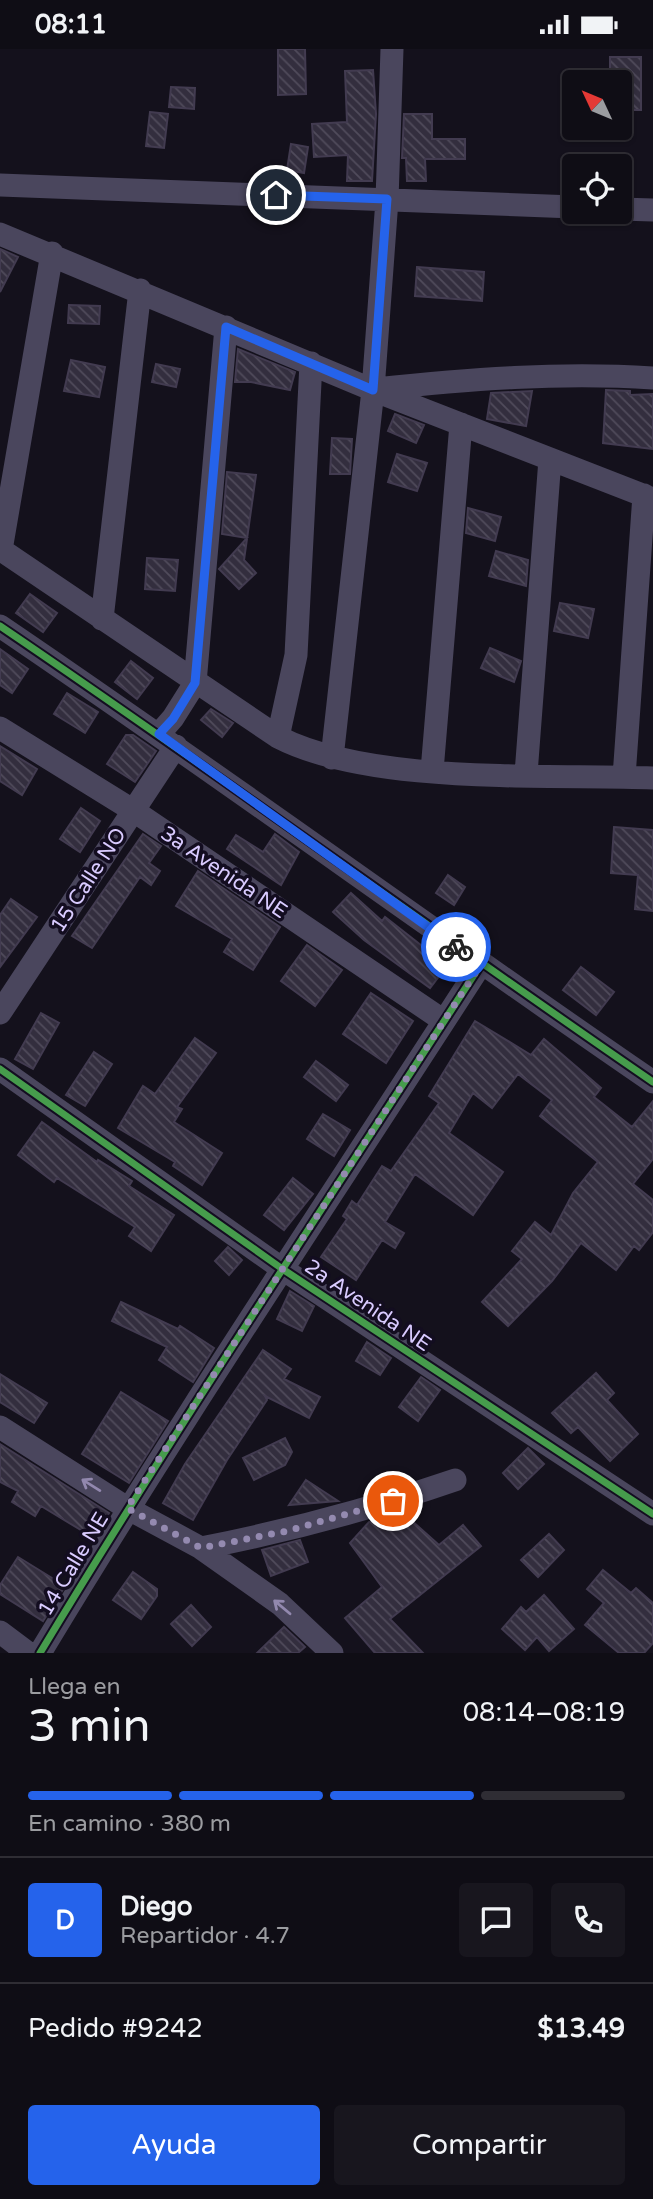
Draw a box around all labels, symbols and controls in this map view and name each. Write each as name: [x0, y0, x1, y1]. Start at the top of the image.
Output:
text: 08:11: [35, 9, 107, 40]
north arrow: [562, 70, 632, 140]
map controls: [562, 70, 632, 224]
button: locate: [562, 154, 632, 224]
pin: [246, 165, 306, 225]
icon: home: [257, 176, 295, 214]
street label: 3a Avenida NE: [156, 821, 292, 924]
street label: 15 Calle NO: [45, 823, 132, 937]
courier: [421, 912, 491, 982]
icon: bike: [437, 928, 475, 966]
street label: 2a Avenida NE: [300, 1254, 436, 1357]
pin: [363, 1471, 423, 1531]
one-way arrow: [81, 1477, 101, 1491]
icon: bag: [374, 1482, 412, 1520]
street label: 14 Calle NE: [33, 1508, 114, 1621]
one-way arrow: [273, 1599, 291, 1615]
text: Llega en: [28, 1673, 120, 1701]
text: 08:14–08:19: [463, 1697, 625, 1728]
text: 3 min: [28, 1699, 151, 1754]
text: En camino · 380 m: [28, 1810, 231, 1838]
button: chat: [459, 1883, 533, 1957]
button: phone: [551, 1883, 625, 1957]
text: Diego: [120, 1891, 193, 1922]
text: D: [55, 1905, 75, 1936]
text: Repartidor · 4.7: [120, 1922, 290, 1950]
text: Pedido #9242: [28, 2013, 203, 2044]
text: $13.49: [537, 2013, 625, 2044]
button: Ayuda: [28, 2105, 320, 2185]
button: Compartir: [334, 2105, 625, 2185]

